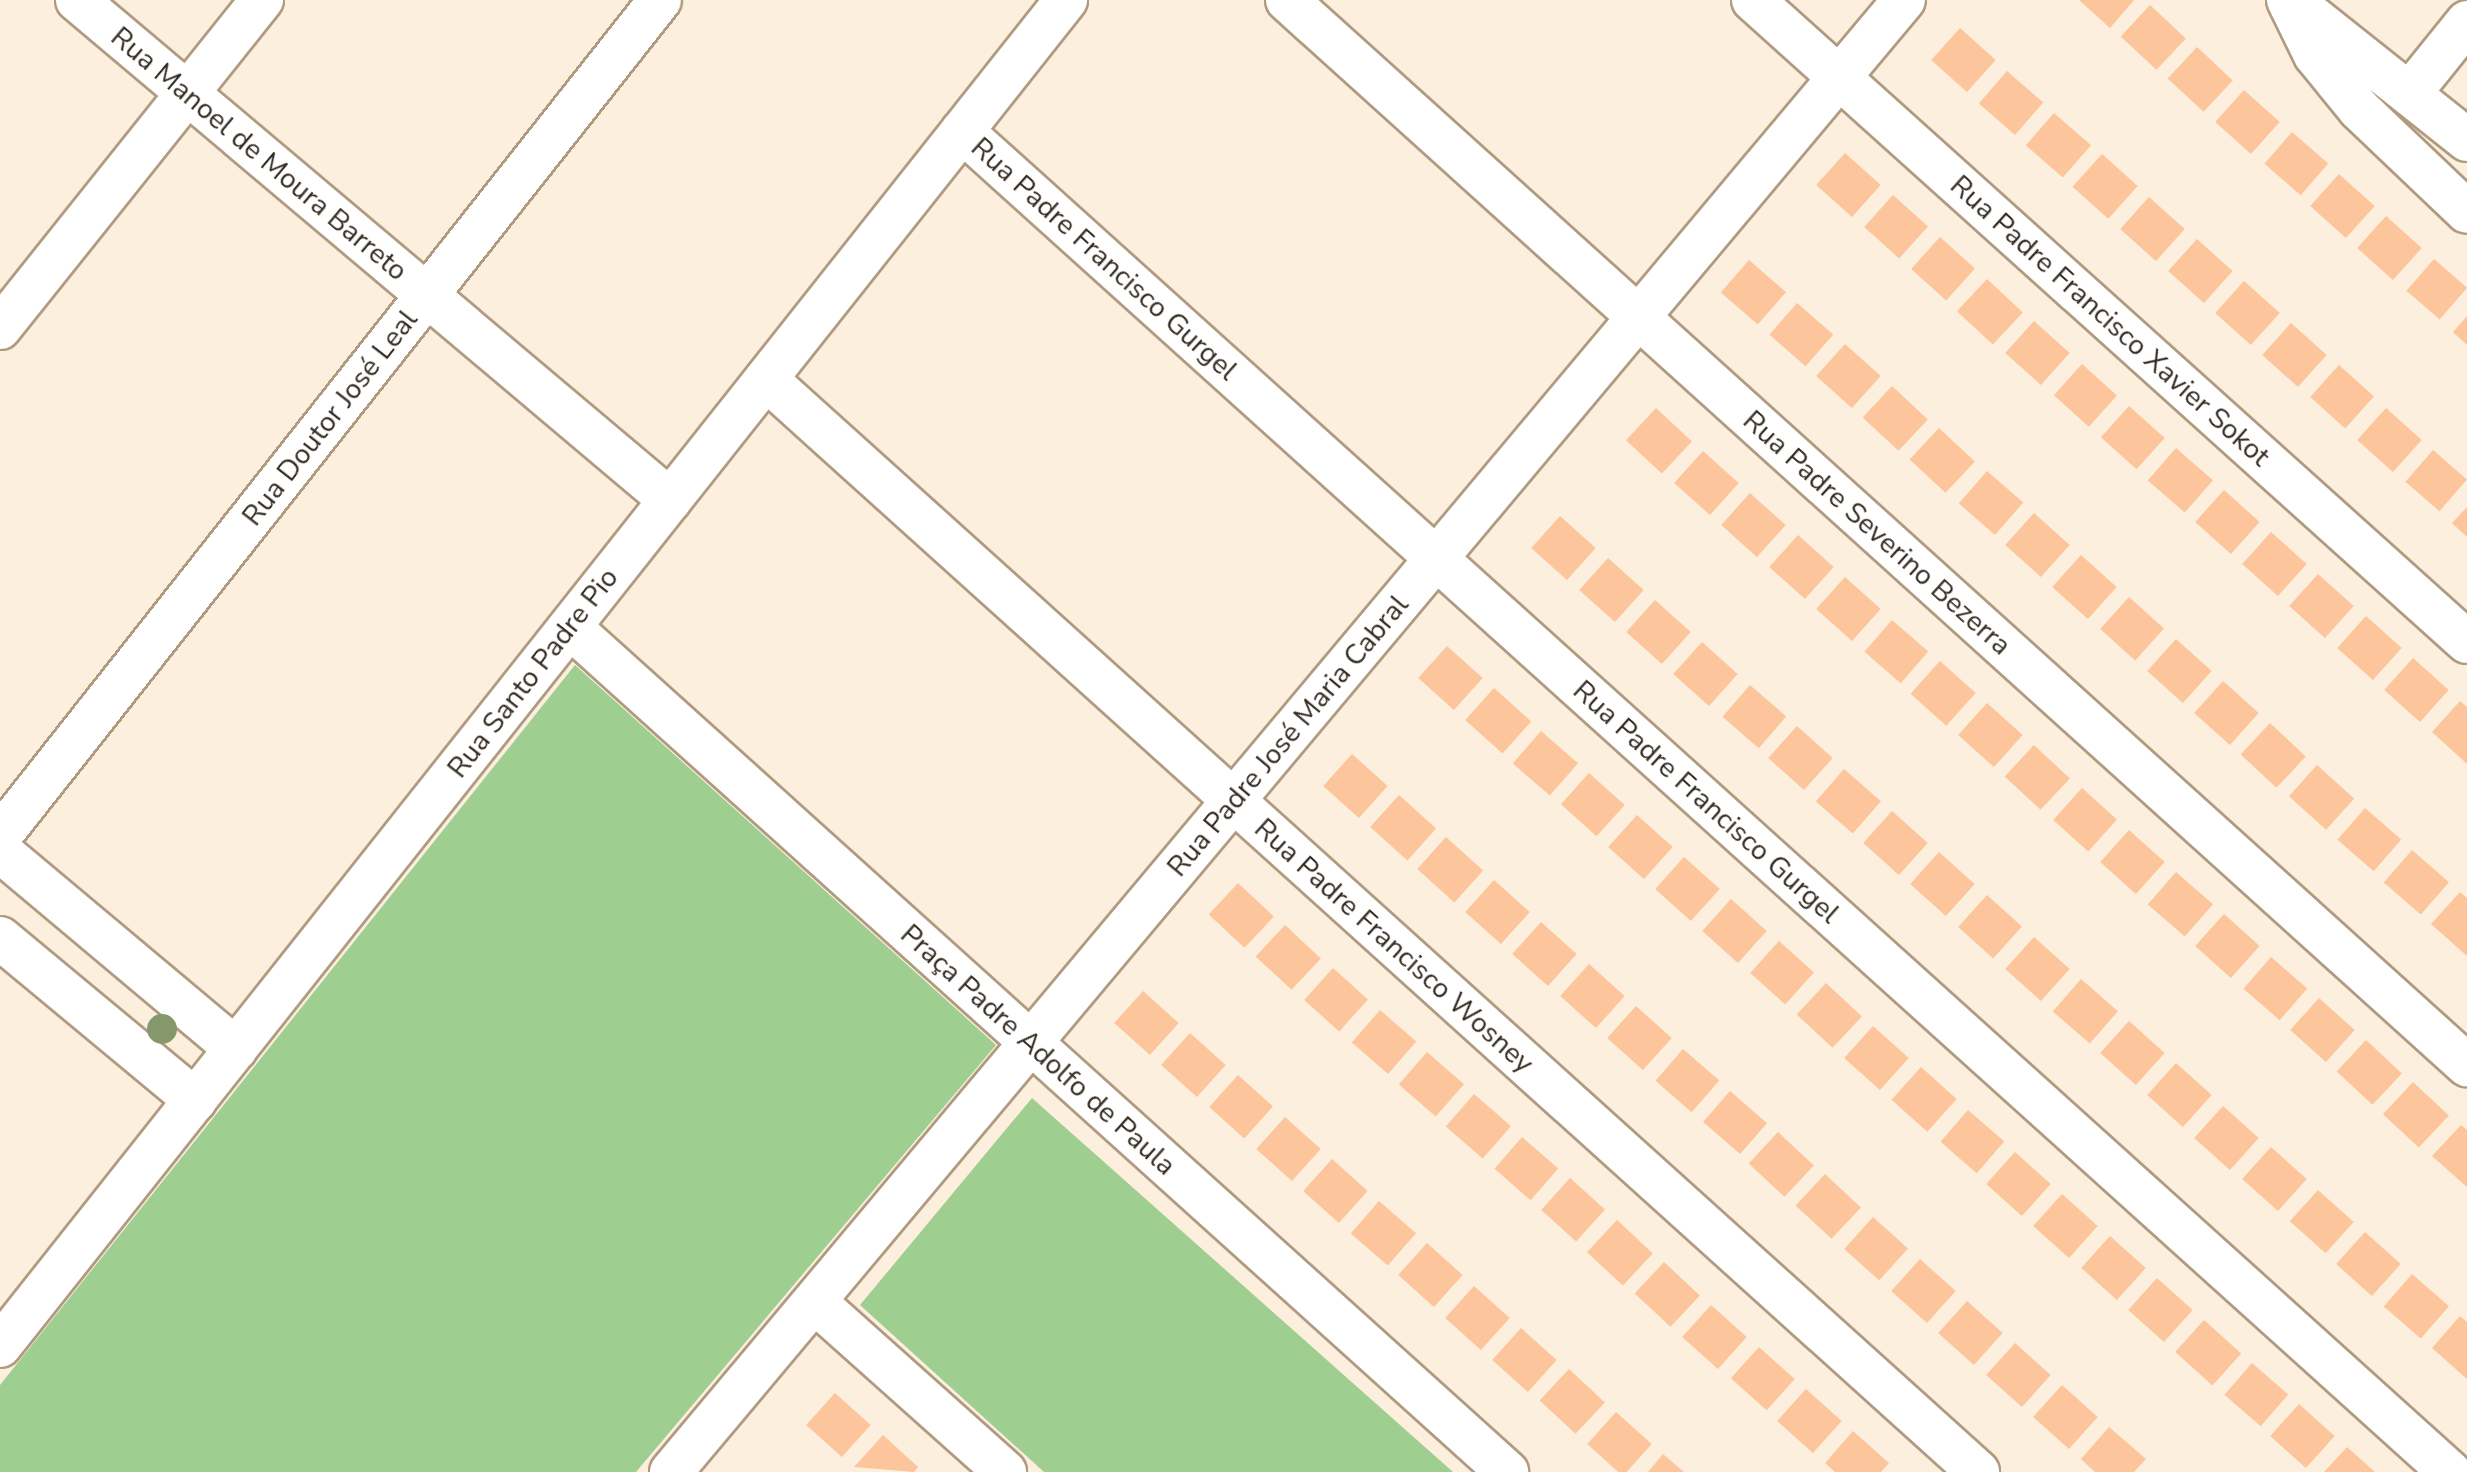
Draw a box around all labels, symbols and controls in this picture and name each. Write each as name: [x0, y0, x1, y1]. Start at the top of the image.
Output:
street label: Rua Manoel de Moura Barreto: [104, 20, 414, 288]
street label: Rua Padre Francisco Gurgel: [964, 131, 1244, 387]
street label: Rua Padre Francisco Xavier Sokot: [1943, 169, 2277, 473]
street label: Rua Doutor José Leal: [235, 304, 425, 532]
street label: Rua Padre Severino Bezerra: [1736, 404, 2018, 662]
street label: Rua Santo Padre Pio: [441, 561, 625, 785]
street label: Rua Padre José Maria Cabral: [1160, 589, 1416, 883]
street label: Rua Padre Francisco Gurgel: [1566, 674, 1846, 930]
street label: Rua Padre Francisco Wosney: [1248, 812, 1540, 1080]
street label: Praça Padre Adolfo de Paula: [894, 918, 1182, 1182]

